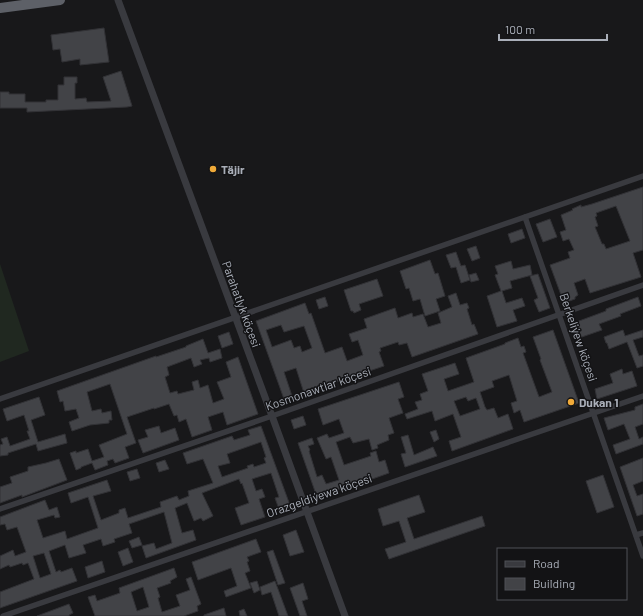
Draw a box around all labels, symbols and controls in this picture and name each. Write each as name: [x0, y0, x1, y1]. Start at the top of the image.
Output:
scale bar: [499, 16, 607, 42]
text: 100 m: [505, 22, 535, 36]
place label: Täjir: [221, 162, 245, 176]
marker: Täjir: [208, 164, 218, 174]
street label: Parahatlyk köçesi: [220, 259, 264, 349]
street label: Berkeliýew köçesi: [557, 291, 601, 383]
street label: Kosmonawtlar köçesi: [263, 363, 373, 413]
place label: Dukan 1: [579, 395, 619, 409]
marker: Dukan 1: [566, 397, 576, 407]
street label: Orazgeldiýewa köçesi: [264, 470, 374, 520]
legend: [497, 548, 627, 600]
text: Road: [533, 556, 560, 570]
text: Building: [533, 576, 575, 590]

